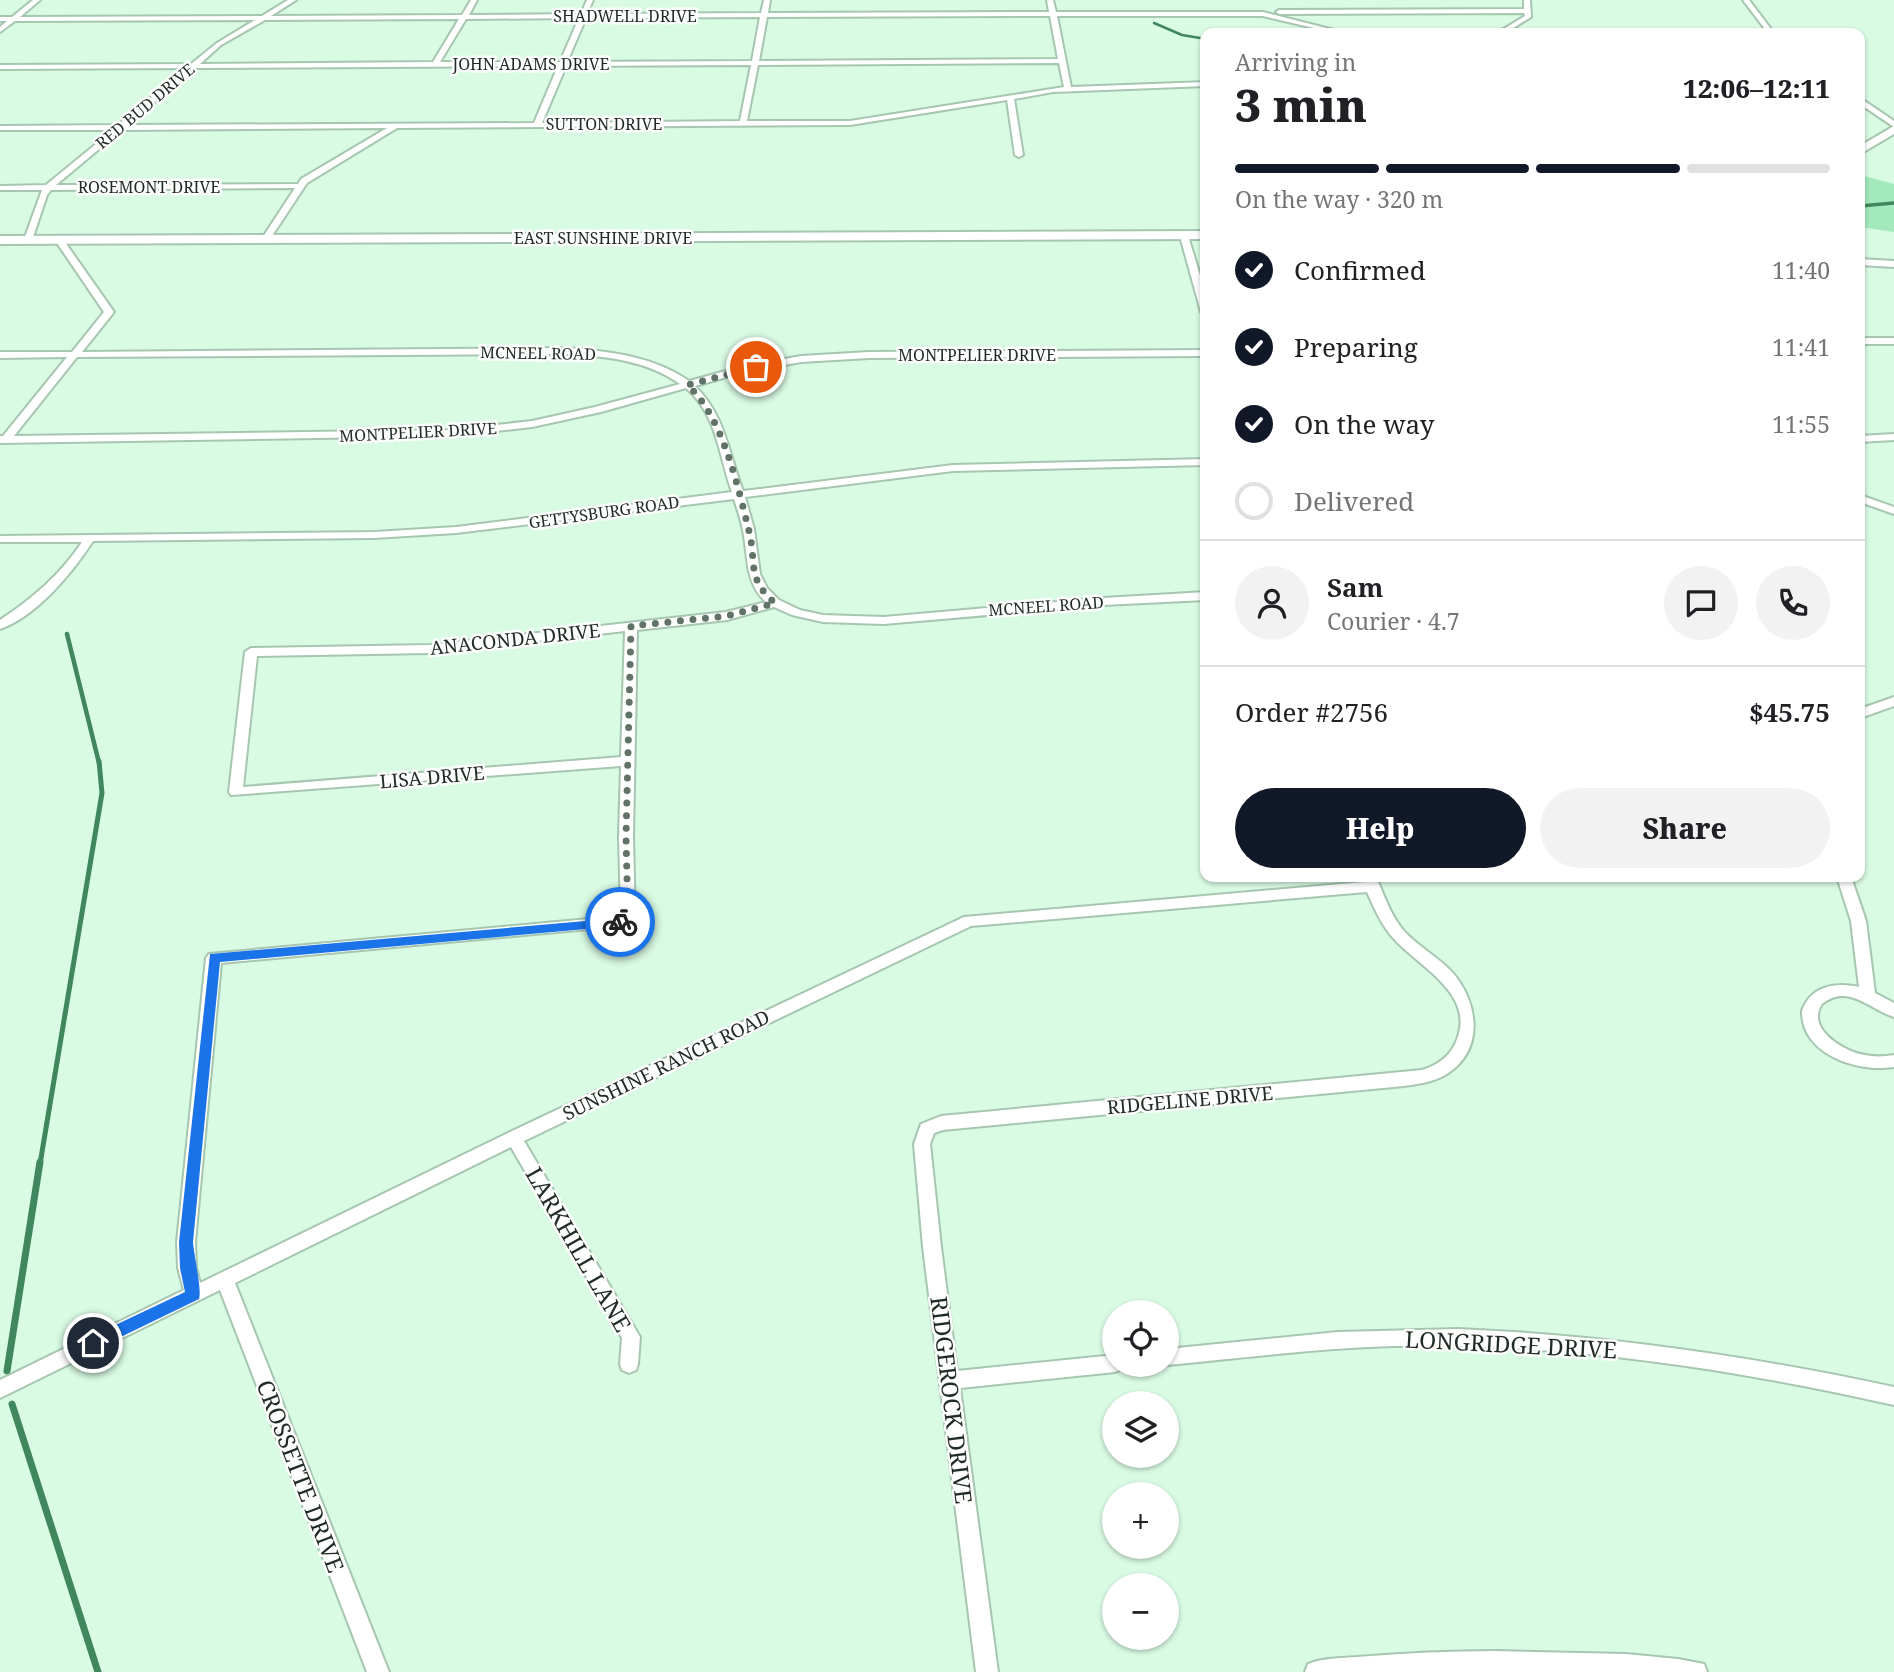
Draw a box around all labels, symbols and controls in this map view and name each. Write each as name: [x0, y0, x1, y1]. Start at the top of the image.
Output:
street label: SHADWELL DRIVE: [553, 5, 697, 27]
text: Arriving in: [1235, 46, 1356, 78]
street label: JOHN ADAMS DRIVE: [451, 53, 610, 75]
street label: RED BUD DRIVE: [91, 58, 199, 154]
text: 12:06–12:11: [1683, 70, 1830, 106]
text: 3 min: [1235, 73, 1367, 135]
street label: SUTTON DRIVE: [546, 113, 662, 135]
street label: ROSEMONT DRIVE: [78, 176, 220, 198]
text: On the way · 320 m: [1235, 183, 1443, 215]
street label: EAST SUNSHINE DRIVE: [514, 227, 692, 249]
icon: check: [1235, 251, 1273, 289]
text: Confirmed: [1294, 252, 1426, 288]
text: 11:40: [1772, 254, 1830, 286]
icon: check: [1235, 328, 1273, 366]
text: Preparing: [1294, 329, 1418, 365]
text: 11:41: [1772, 331, 1830, 363]
pin: [726, 337, 786, 397]
street label: MCNEEL ROAD: [480, 341, 596, 365]
street label: MONTPELIER DRIVE: [898, 344, 1056, 366]
icon: bag: [737, 348, 775, 386]
icon: check: [1235, 405, 1273, 443]
text: On the way: [1294, 406, 1434, 442]
text: 11:55: [1772, 408, 1830, 440]
street label: MONTPELIER DRIVE: [339, 417, 497, 447]
text: Delivered: [1294, 483, 1414, 519]
street label: GETTYSBURG ROAD: [527, 491, 681, 533]
button: person: [1235, 566, 1309, 640]
button: chat: [1664, 566, 1738, 640]
button: phone: [1756, 566, 1830, 640]
text: Sam: [1327, 569, 1383, 605]
street label: MCNEEL ROAD: [987, 591, 1105, 621]
text: Courier · 4.7: [1327, 605, 1460, 637]
street label: ANACONDA DRIVE: [429, 617, 601, 661]
text: Order #2756: [1235, 694, 1388, 730]
text: $45.75: [1749, 694, 1830, 730]
street label: LISA DRIVE: [379, 759, 486, 795]
button: Help: [1235, 788, 1526, 868]
button: Share: [1540, 788, 1830, 868]
courier: [585, 887, 655, 957]
icon: bike: [601, 903, 639, 941]
street label: SUNSHINE RANCH ROAD: [558, 1004, 774, 1126]
street label: RIDGELINE DRIVE: [1106, 1080, 1274, 1120]
street label: LARKHILL LANE: [519, 1161, 639, 1337]
street label: RIDGEROCK DRIVE: [923, 1294, 981, 1506]
map controls: [1102, 1300, 1179, 1650]
button: locate: [1102, 1300, 1179, 1377]
pin: [63, 1313, 123, 1373]
street label: LONGRIDGE DRIVE: [1404, 1322, 1618, 1366]
icon: home: [74, 1324, 112, 1362]
street label: CROSSETTE DRIVE: [250, 1375, 352, 1577]
button: layers: [1102, 1391, 1179, 1468]
button: +: [1102, 1482, 1179, 1559]
button: −: [1102, 1573, 1179, 1650]

